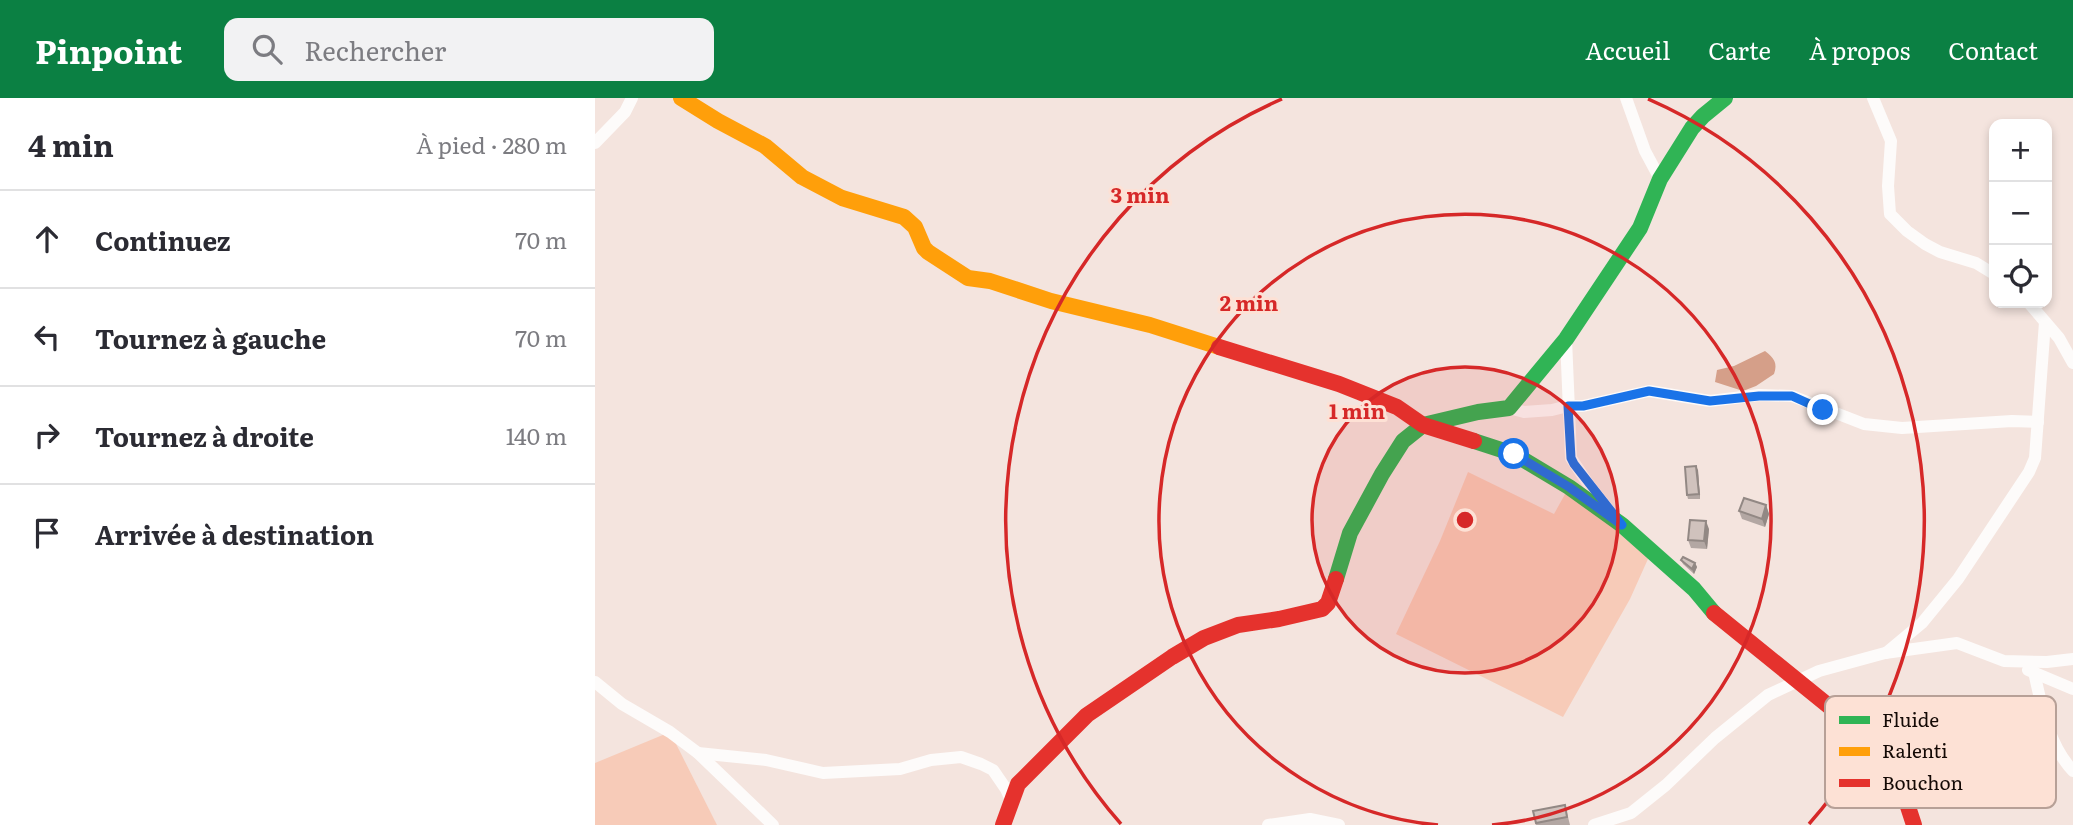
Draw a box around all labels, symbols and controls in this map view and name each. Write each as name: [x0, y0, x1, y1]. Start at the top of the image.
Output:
search box: [224, 18, 714, 81]
text: Pinpoint: [35, 25, 182, 74]
icon: search: [248, 30, 286, 68]
text: Rechercher: [304, 30, 446, 69]
text: Accueil: [1585, 32, 1670, 67]
text: Carte: [1708, 32, 1771, 67]
text: À propos: [1809, 32, 1910, 67]
text: Contact: [1948, 32, 2038, 67]
map controls: [1989, 119, 2052, 308]
button: +: [1989, 119, 2052, 182]
text: 4 min: [28, 122, 114, 166]
text: À pied · 280 m: [416, 127, 567, 161]
text: 3 min: [1110, 178, 1170, 209]
button: −: [1989, 182, 2052, 245]
icon: ahead: [28, 220, 66, 258]
text: Continuez: [95, 220, 231, 259]
text: 70 m: [515, 222, 567, 256]
button: locate: [1989, 245, 2052, 308]
text: 2 min: [1220, 286, 1279, 317]
icon: left: [28, 318, 66, 356]
text: Tournez à gauche: [95, 318, 326, 357]
text: 70 m: [515, 320, 567, 354]
text: 1 min: [1329, 394, 1385, 425]
route end: [1807, 394, 1838, 425]
icon: right: [28, 416, 66, 454]
text: Tournez à droite: [95, 416, 314, 455]
text: 140 m: [506, 418, 567, 452]
route start: [1498, 438, 1529, 469]
centre of rings: [1453, 508, 1477, 532]
icon: arrive: [28, 514, 66, 552]
text: Arrivée à destination: [95, 514, 374, 553]
legend: [1825, 696, 2056, 808]
text: Fluide: [1882, 705, 1939, 733]
text: Ralenti: [1882, 736, 1948, 764]
text: Bouchon: [1882, 768, 1963, 796]

